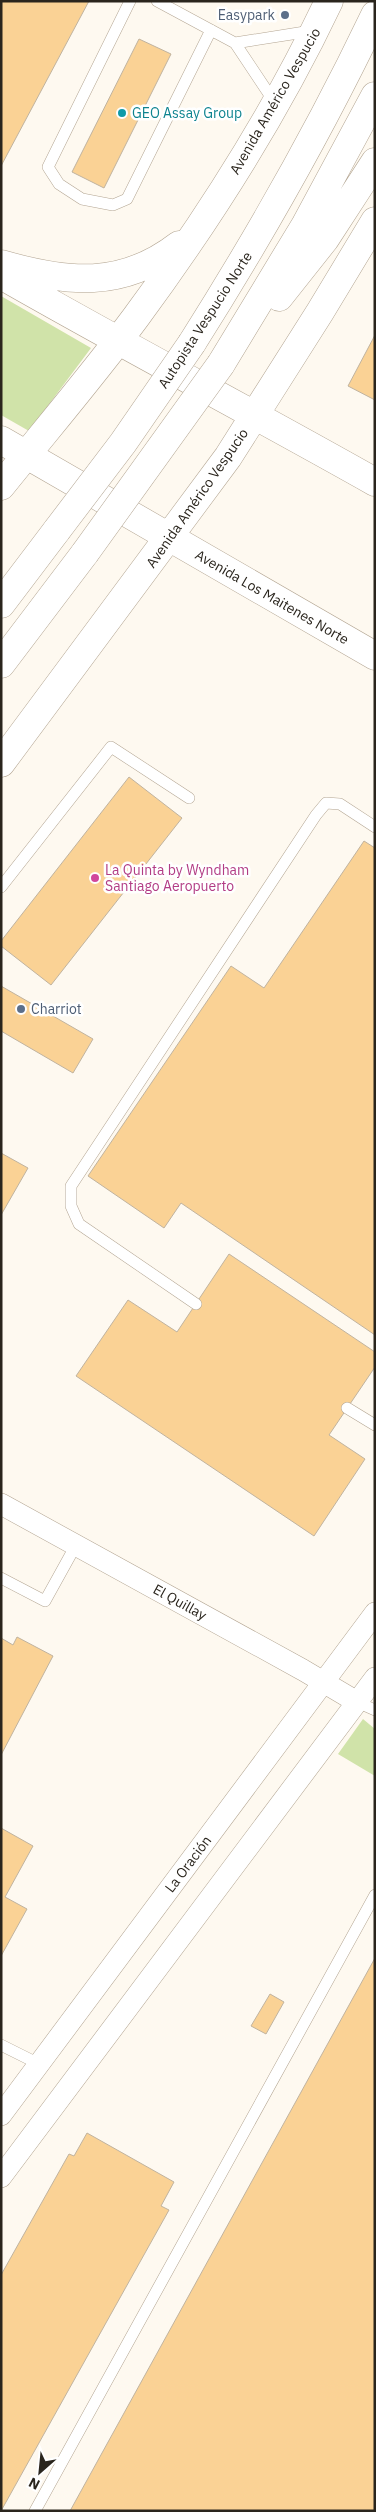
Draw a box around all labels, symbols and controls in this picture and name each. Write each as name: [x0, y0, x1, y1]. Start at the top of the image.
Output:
place label: Easypark: [218, 6, 276, 24]
marker: Easypark: [279, 9, 291, 21]
street label: Avenida Américo Vespucio: [226, 24, 324, 177]
place label: GEO Assay Group: [132, 104, 242, 122]
marker: GEO Assay Group: [116, 107, 128, 119]
street label: Autopista Vespucio Norte: [154, 248, 256, 392]
street label: Avenida Américo Vespucio: [142, 425, 252, 571]
street label: Avenida Los Maitenes Norte: [192, 546, 352, 649]
place label: La Quinta by Wyndham Santiago Aeropuerto: [105, 861, 249, 895]
marker: La Quinta by Wyndham Santiago Aeropuerto: [89, 872, 101, 884]
place label: Charriot: [31, 1000, 82, 1018]
marker: Charriot: [15, 1003, 27, 1015]
street label: El Quillay: [150, 1580, 210, 1624]
street label: La Oración: [161, 1832, 215, 1896]
north arrow: [15, 2447, 65, 2497]
text: N: [25, 2473, 43, 2494]

